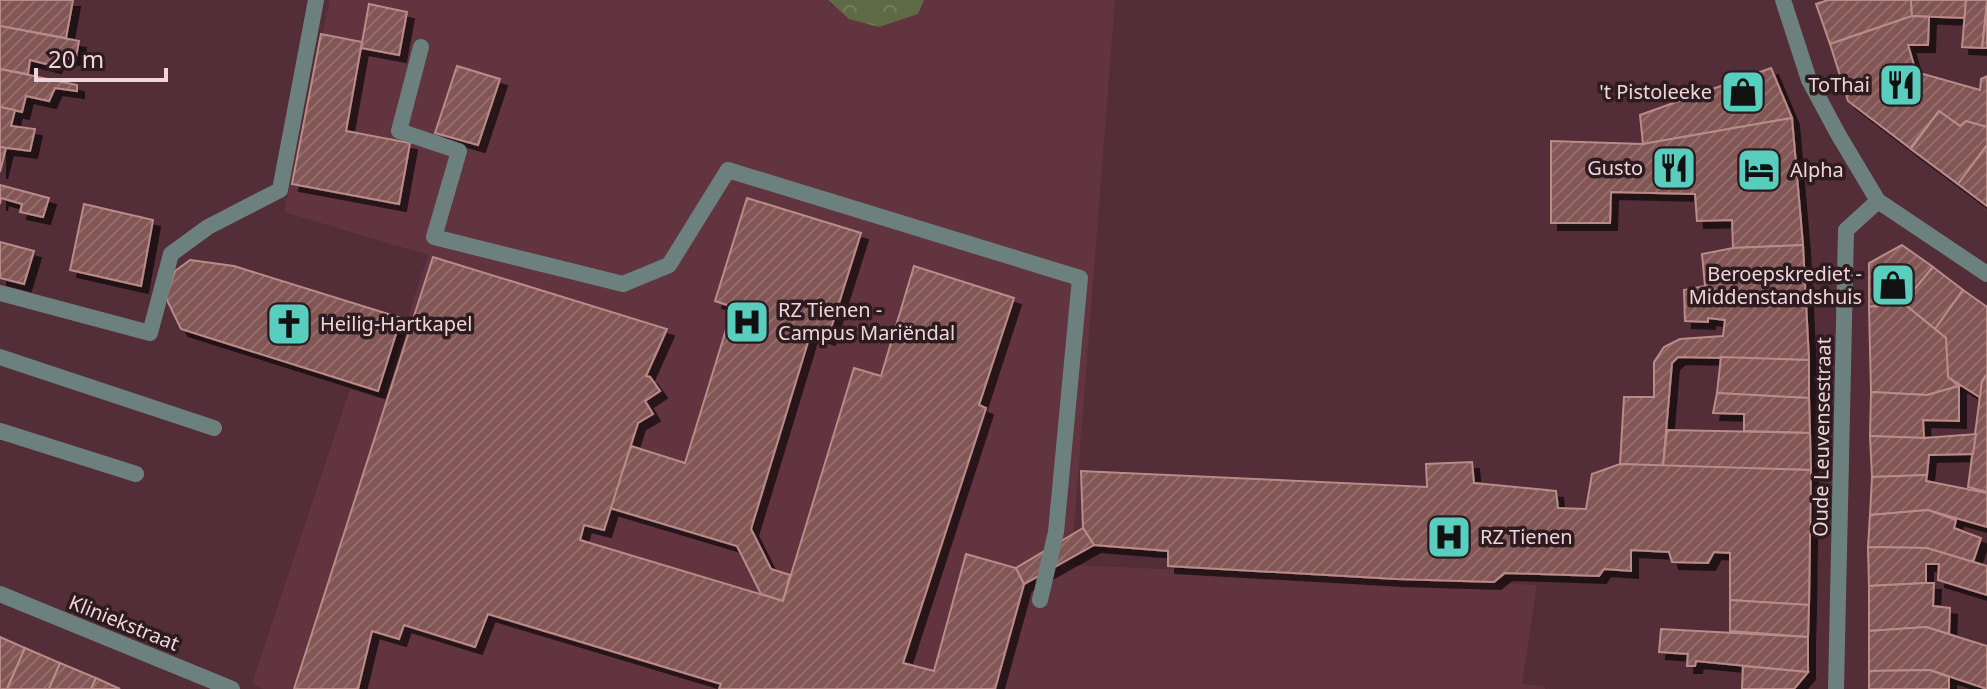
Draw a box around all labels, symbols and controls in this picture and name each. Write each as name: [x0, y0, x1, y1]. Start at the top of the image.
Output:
scale bar: [36, 32, 166, 82]
text: 20 m: [48, 42, 104, 75]
restaurant icon: ToThai: [1877, 61, 1925, 109]
shop icon: 't Pistoleeke: [1719, 68, 1767, 116]
place label: ToThai: [1808, 71, 1870, 98]
place label: 't Pistoleeke: [1599, 78, 1712, 105]
restaurant icon: Gusto: [1650, 144, 1698, 192]
hotel icon: Alpha: [1735, 146, 1783, 194]
place label: Gusto: [1587, 154, 1643, 181]
place label: Alpha: [1790, 156, 1844, 183]
place label: Beroepskrediet - Middenstandshuis: [1689, 260, 1862, 310]
shop icon: Beroepskrediet - Middenstandshuis: [1869, 261, 1917, 309]
place label: RZ Tienen - Campus Mariëndal: [778, 296, 955, 346]
hospital icon: RZ Tienen - Campus Mariëndal: [723, 298, 771, 346]
church icon: Heilig-Hartkapel: [265, 300, 313, 348]
place label: Heilig-Hartkapel: [320, 310, 472, 337]
street label: Oude Leuvensestraat: [1806, 337, 1837, 537]
hospital icon: RZ Tienen: [1425, 513, 1473, 561]
place label: RZ Tienen: [1480, 523, 1573, 550]
street label: Kliniekstraat: [65, 588, 183, 657]

